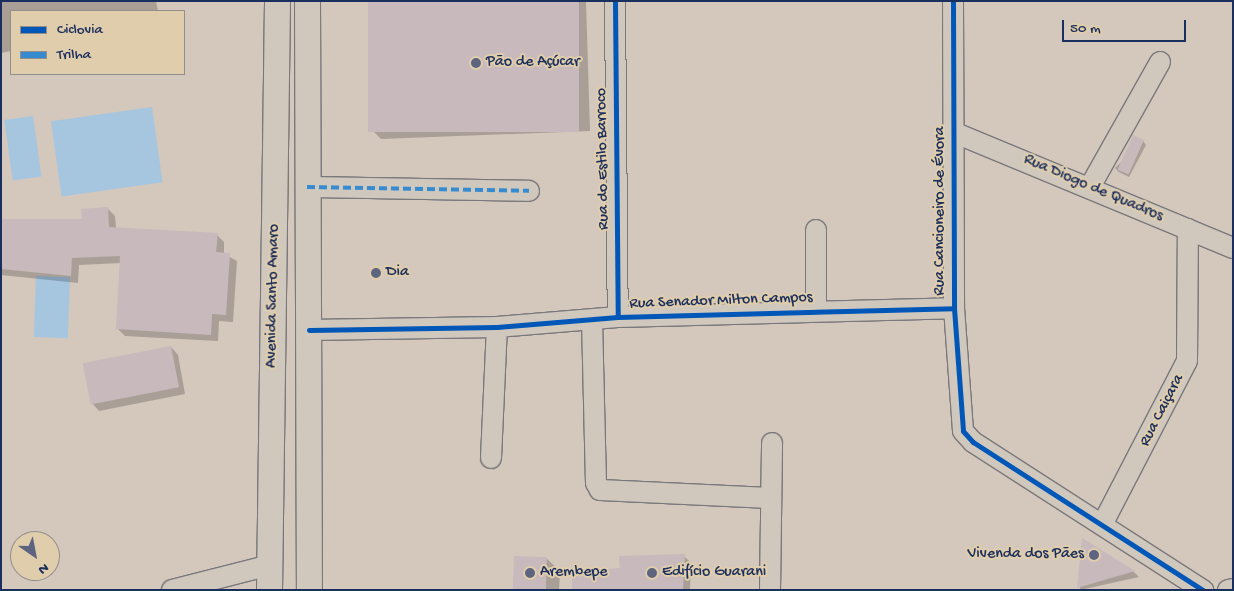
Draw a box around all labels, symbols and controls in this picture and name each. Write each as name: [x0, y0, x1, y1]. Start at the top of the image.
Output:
legend: [10, 10, 185, 75]
scale bar: [1064, 10, 1188, 42]
text: 50 m: [1070, 20, 1101, 38]
text: Ciclovia: [57, 21, 103, 39]
text: Trilha: [57, 46, 91, 64]
place label: Pão de Açúcar: [486, 53, 580, 73]
marker: Pão de Açúcar: [470, 57, 482, 69]
street label: Rua do Estilo Barroco: [593, 88, 615, 230]
street label: Rua Cancioneiro de Évora: [931, 126, 951, 296]
street label: Rua Diogo de Quadros: [1020, 151, 1166, 227]
street label: Avenida Santo Amaro: [263, 224, 285, 368]
place label: Dia: [386, 263, 409, 283]
marker: Dia: [370, 267, 382, 279]
street label: Rua Senador Milton Campos: [629, 289, 813, 315]
street label: Rua Caiçara: [1137, 372, 1189, 450]
north arrow: [10, 531, 60, 581]
place label: Vivenda dos Pães: [967, 545, 1084, 565]
marker: Vivenda dos Pães: [1088, 549, 1100, 561]
text: N: [34, 559, 51, 578]
place label: Arembepe: [540, 563, 608, 583]
place label: Edifício Guarani: [662, 563, 766, 583]
marker: Arembepe: [524, 567, 536, 579]
marker: Edifício Guarani: [646, 567, 658, 579]

